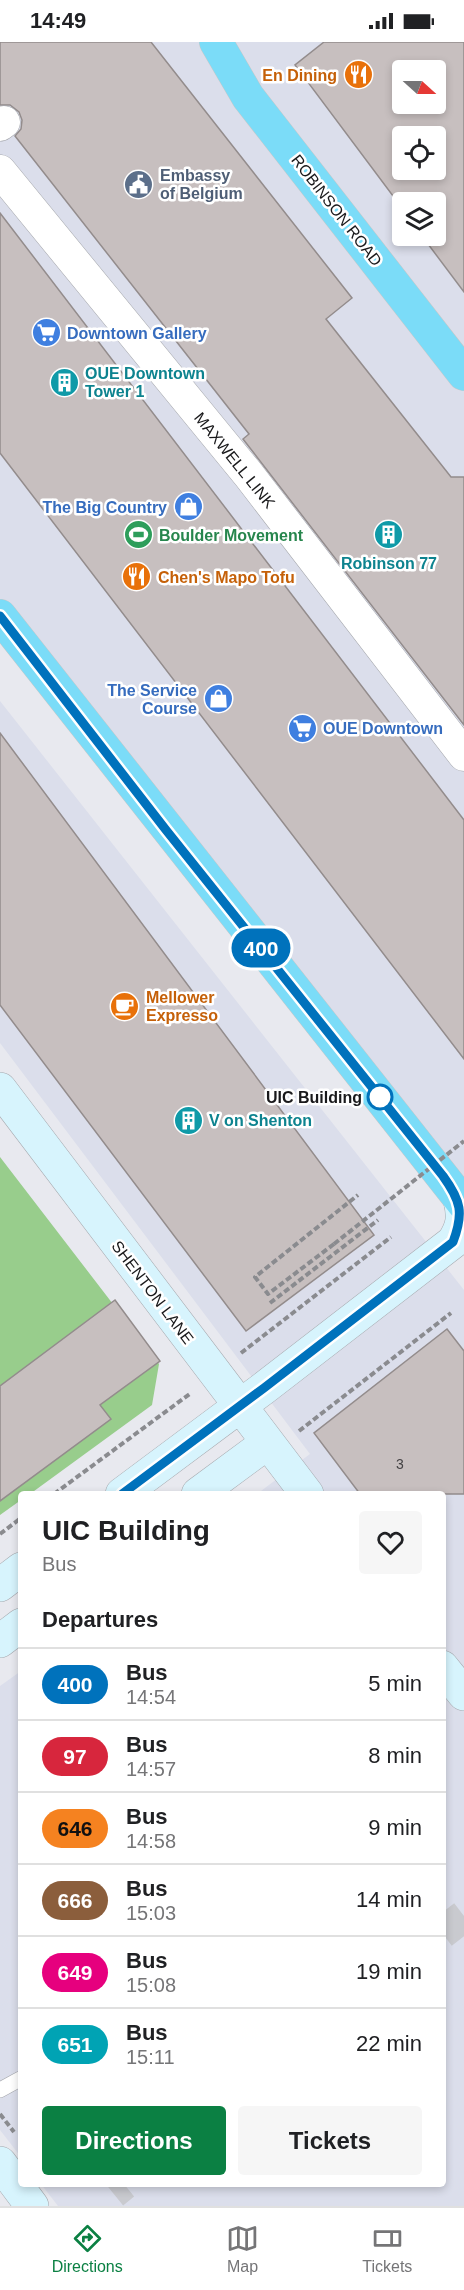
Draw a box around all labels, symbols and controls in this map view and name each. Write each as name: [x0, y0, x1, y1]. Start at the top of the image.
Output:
text: 14:49: [30, 8, 86, 33]
restaurant icon: En Dining: [342, 59, 374, 91]
north arrow: [392, 60, 446, 114]
map controls: [392, 60, 446, 246]
place label: En Dining: [262, 67, 337, 84]
button: locate: [392, 126, 446, 180]
street label: ROBINSON ROAD: [288, 151, 385, 269]
place label: Embassy of Belgium: [160, 167, 243, 202]
public building icon: Embassy of Belgium: [123, 168, 155, 200]
button: layers: [392, 192, 446, 246]
supermarket icon: Downtown Gallery: [30, 317, 62, 349]
place label: Downtown Gallery: [67, 325, 207, 342]
place label: OUE Downtown Tower 1: [85, 365, 205, 400]
building icon: OUE Downtown Tower 1: [48, 366, 80, 398]
street label: MAXWELL LINK: [191, 409, 278, 512]
shop icon: The Big Country: [172, 491, 204, 523]
place label: The Big Country: [43, 499, 167, 516]
sports icon: Boulder Movement: [122, 519, 154, 551]
building icon: Robinson 77: [373, 519, 405, 551]
place label: Boulder Movement: [159, 527, 304, 544]
place label: Robinson 77: [341, 555, 437, 572]
restaurant icon: Chen's Mapo Tofu: [121, 561, 153, 593]
place label: Chen's Mapo Tofu: [158, 569, 295, 586]
place label: The Service Course: [107, 682, 197, 717]
shop icon: The Service Course: [202, 683, 234, 715]
supermarket icon: OUE Downtown: [286, 712, 318, 744]
place label: OUE Downtown: [323, 720, 443, 737]
line badge: 400: [226, 928, 296, 968]
text: 400: [243, 937, 279, 960]
place label: Mellower Expresso: [146, 989, 218, 1024]
cafe icon: Mellower Expresso: [109, 990, 141, 1022]
marker: UIC Building: [367, 1084, 393, 1110]
place label: UIC Building: [266, 1089, 362, 1106]
building icon: V on Shenton: [172, 1104, 204, 1136]
place label: V on Shenton: [209, 1112, 312, 1129]
street label: SHENTON LANE: [108, 1238, 197, 1347]
house number: 3: [396, 1456, 404, 1472]
button: heart: [359, 1511, 422, 1574]
text: UIC Building: [42, 1515, 210, 1546]
text: Bus: [42, 1553, 76, 1575]
text: Departures: [42, 1607, 158, 1632]
text: Bus: [126, 1660, 168, 1685]
text: 5 min: [368, 1671, 422, 1696]
text: 400: [57, 1673, 93, 1696]
text: 14:54: [126, 1686, 176, 1708]
text: Bus: [126, 1732, 168, 1757]
text: 8 min: [368, 1743, 422, 1768]
text: 97: [63, 1745, 87, 1768]
text: 14:57: [126, 1758, 176, 1780]
text: Bus: [126, 1804, 168, 1829]
text: 9 min: [368, 1815, 422, 1840]
text: 646: [57, 1817, 93, 1840]
text: 14:58: [126, 1830, 176, 1852]
text: Bus: [126, 1876, 168, 1901]
text: 14 min: [356, 1887, 422, 1912]
text: 666: [57, 1889, 93, 1912]
text: 15:03: [126, 1902, 176, 1924]
text: Bus: [126, 1948, 168, 1973]
text: 19 min: [356, 1959, 422, 1984]
text: 649: [57, 1961, 93, 1984]
text: 15:08: [126, 1974, 176, 1996]
text: Bus: [126, 2020, 168, 2045]
text: 22 min: [356, 2031, 422, 2056]
text: 651: [57, 2033, 93, 2056]
text: 15:11: [126, 2046, 175, 2068]
button: Directions: [42, 2106, 226, 2175]
button: Tickets: [238, 2106, 422, 2175]
tab: Directions: [52, 2222, 123, 2276]
tab: Map: [226, 2222, 259, 2276]
tab: Tickets: [362, 2222, 412, 2276]

